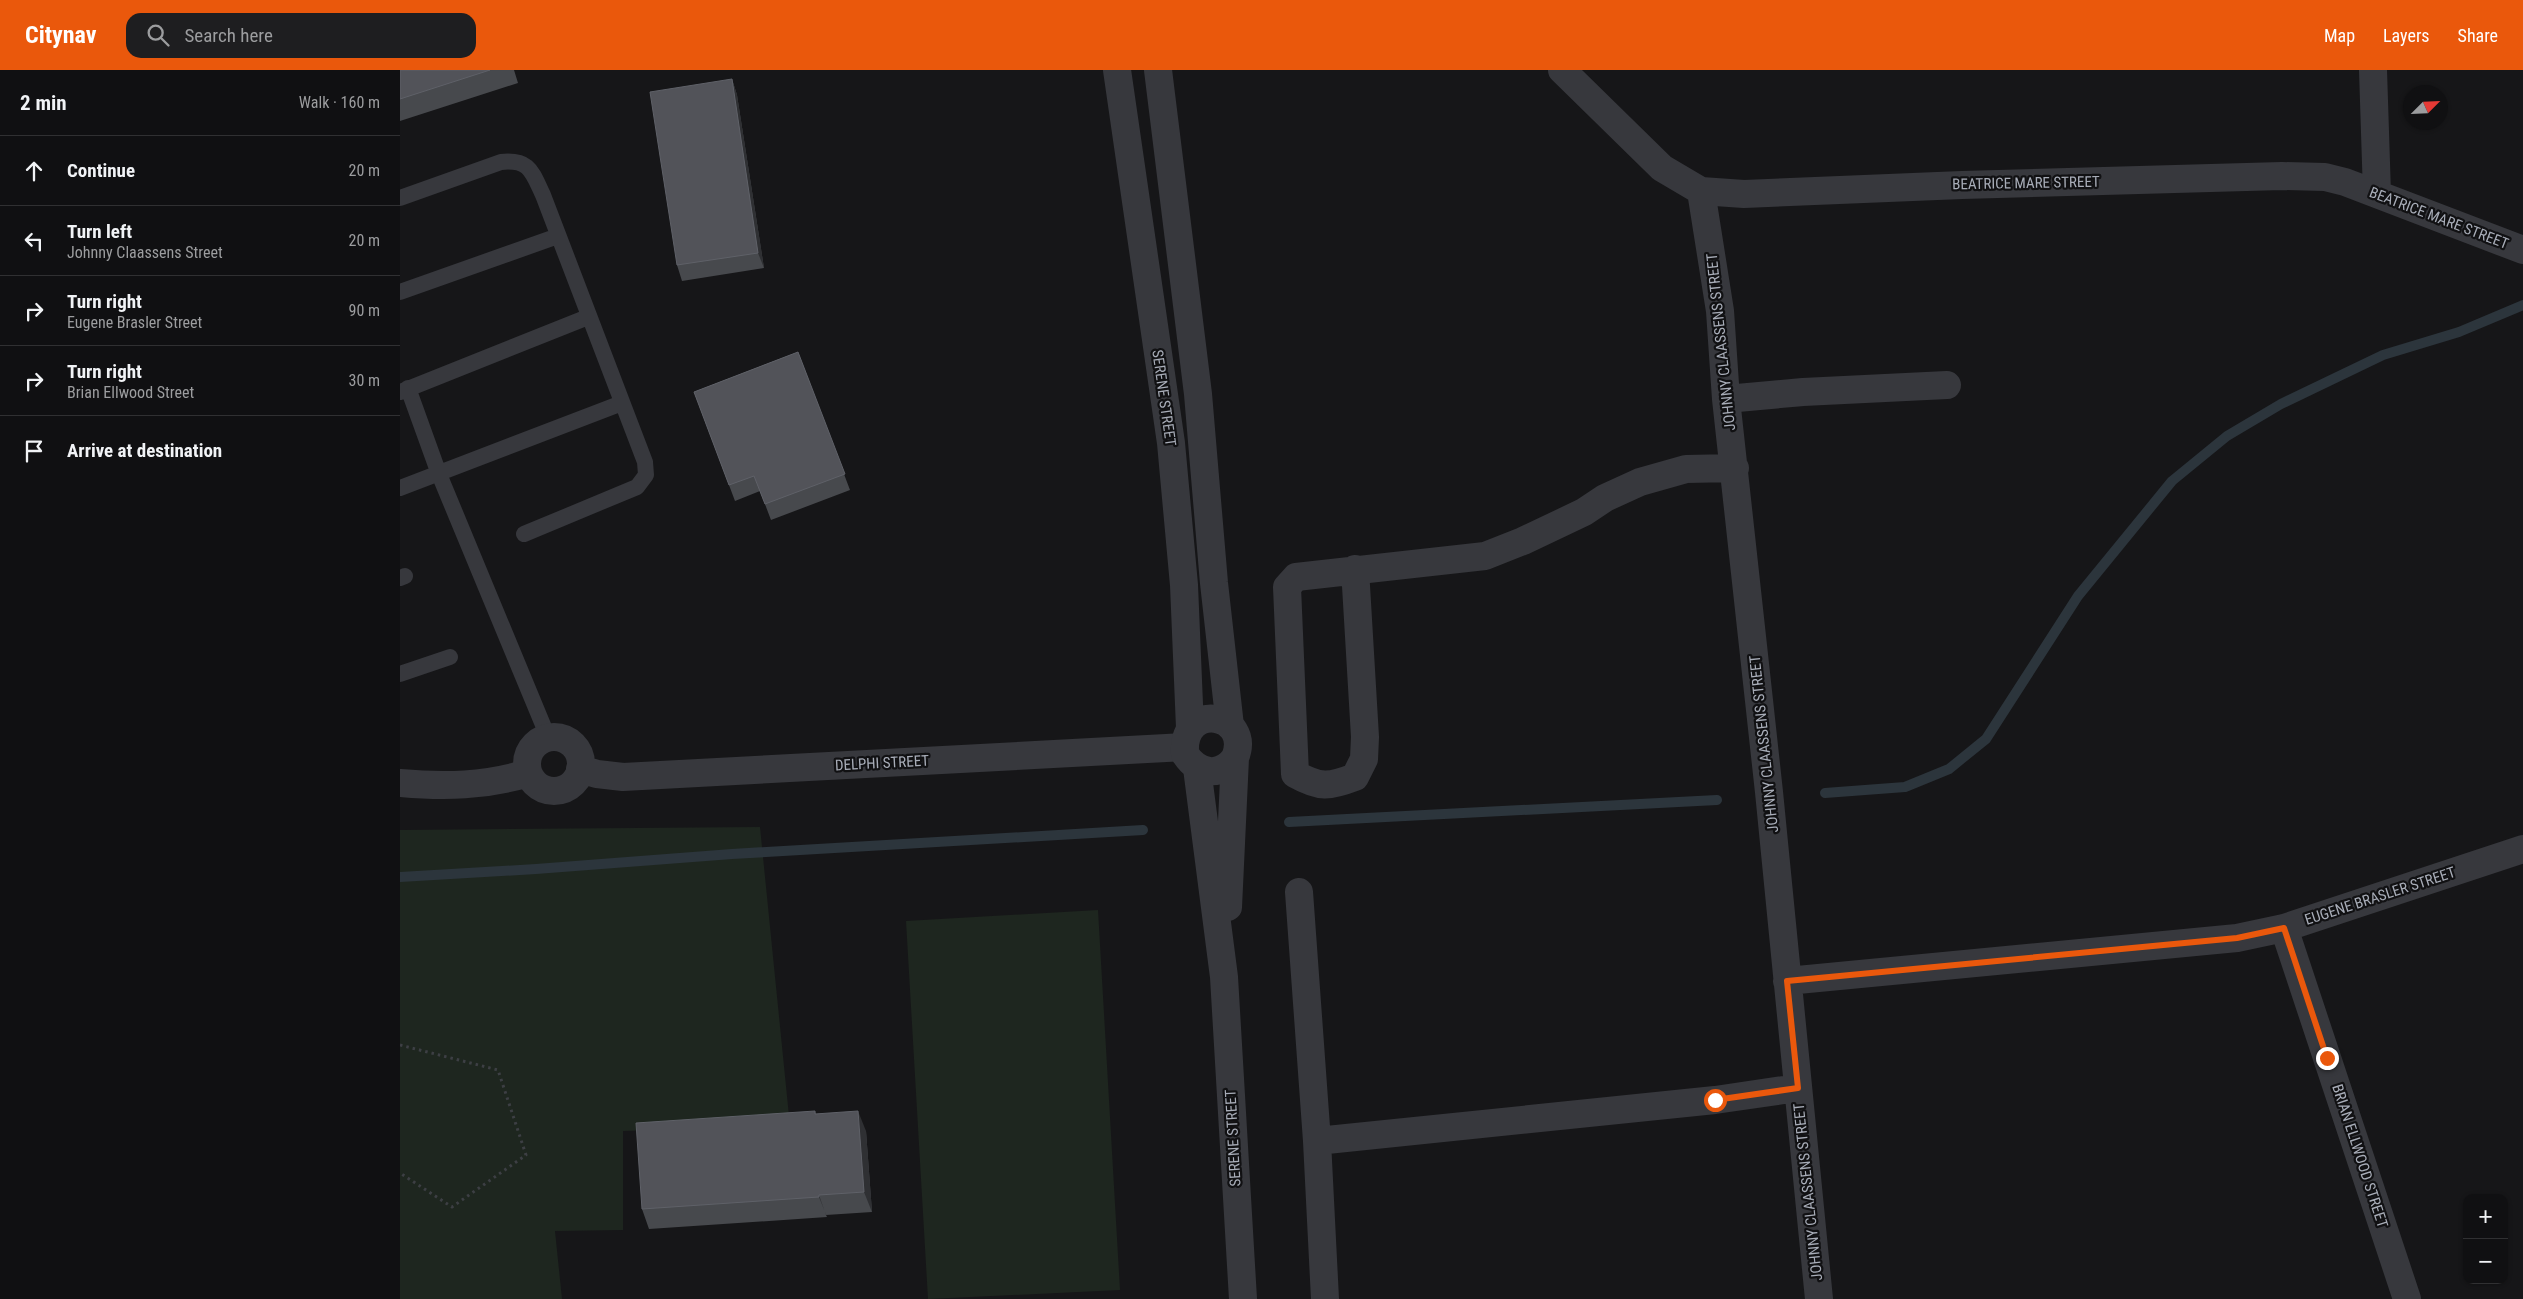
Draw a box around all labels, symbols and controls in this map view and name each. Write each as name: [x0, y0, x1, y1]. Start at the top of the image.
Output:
search box: [126, 13, 476, 58]
text: Citynav: [25, 21, 96, 49]
icon: search: [144, 21, 172, 49]
text: Search here: [184, 24, 273, 47]
text: Map: [2324, 25, 2355, 46]
text: Layers: [2383, 25, 2430, 46]
text: Share: [2458, 25, 2498, 46]
north arrow: [2403, 85, 2448, 130]
text: 2 min: [20, 91, 67, 115]
text: Walk · 160 m: [299, 93, 380, 112]
icon: ahead: [20, 157, 48, 185]
text: Continue: [67, 159, 135, 182]
text: 20 m: [348, 161, 380, 180]
street label: BEATRICE MARE STREET: [1952, 173, 2100, 193]
street label: BEATRICE MARE STREET: [2367, 183, 2511, 253]
text: Turn left: [67, 220, 132, 243]
icon: left: [20, 227, 48, 255]
text: 20 m: [348, 231, 380, 250]
text: Johnny Claassens Street: [67, 243, 223, 262]
street label: JOHNNY CLAASSENS STREET: [1703, 252, 1739, 432]
text: Turn right: [67, 290, 142, 313]
icon: right: [20, 297, 48, 325]
text: 90 m: [348, 301, 380, 320]
text: Eugene Brasler Street: [67, 313, 202, 332]
street label: SERENE STREET: [1148, 349, 1180, 448]
text: Turn right: [67, 360, 142, 383]
icon: right: [20, 367, 48, 395]
text: 30 m: [348, 371, 380, 390]
text: Brian Ellwood Street: [67, 383, 194, 402]
icon: arrive: [20, 437, 48, 465]
text: Arrive at destination: [67, 439, 222, 462]
street label: JOHNNY CLAASSENS STREET: [1746, 654, 1782, 834]
street label: DELPHI STREET: [834, 752, 930, 774]
street label: EUGENE BRASLER STREET: [2302, 863, 2458, 929]
route end: [2316, 1047, 2339, 1070]
street label: BRIAN ELLWOOD STREET: [2328, 1082, 2392, 1230]
street label: SERENE STREET: [1221, 1089, 1245, 1187]
route start: [1704, 1089, 1727, 1112]
street label: JOHNNY CLAASSENS STREET: [1790, 1102, 1826, 1282]
map controls: [2463, 1194, 2508, 1284]
button: +: [2463, 1194, 2508, 1239]
button: −: [2463, 1239, 2508, 1284]

